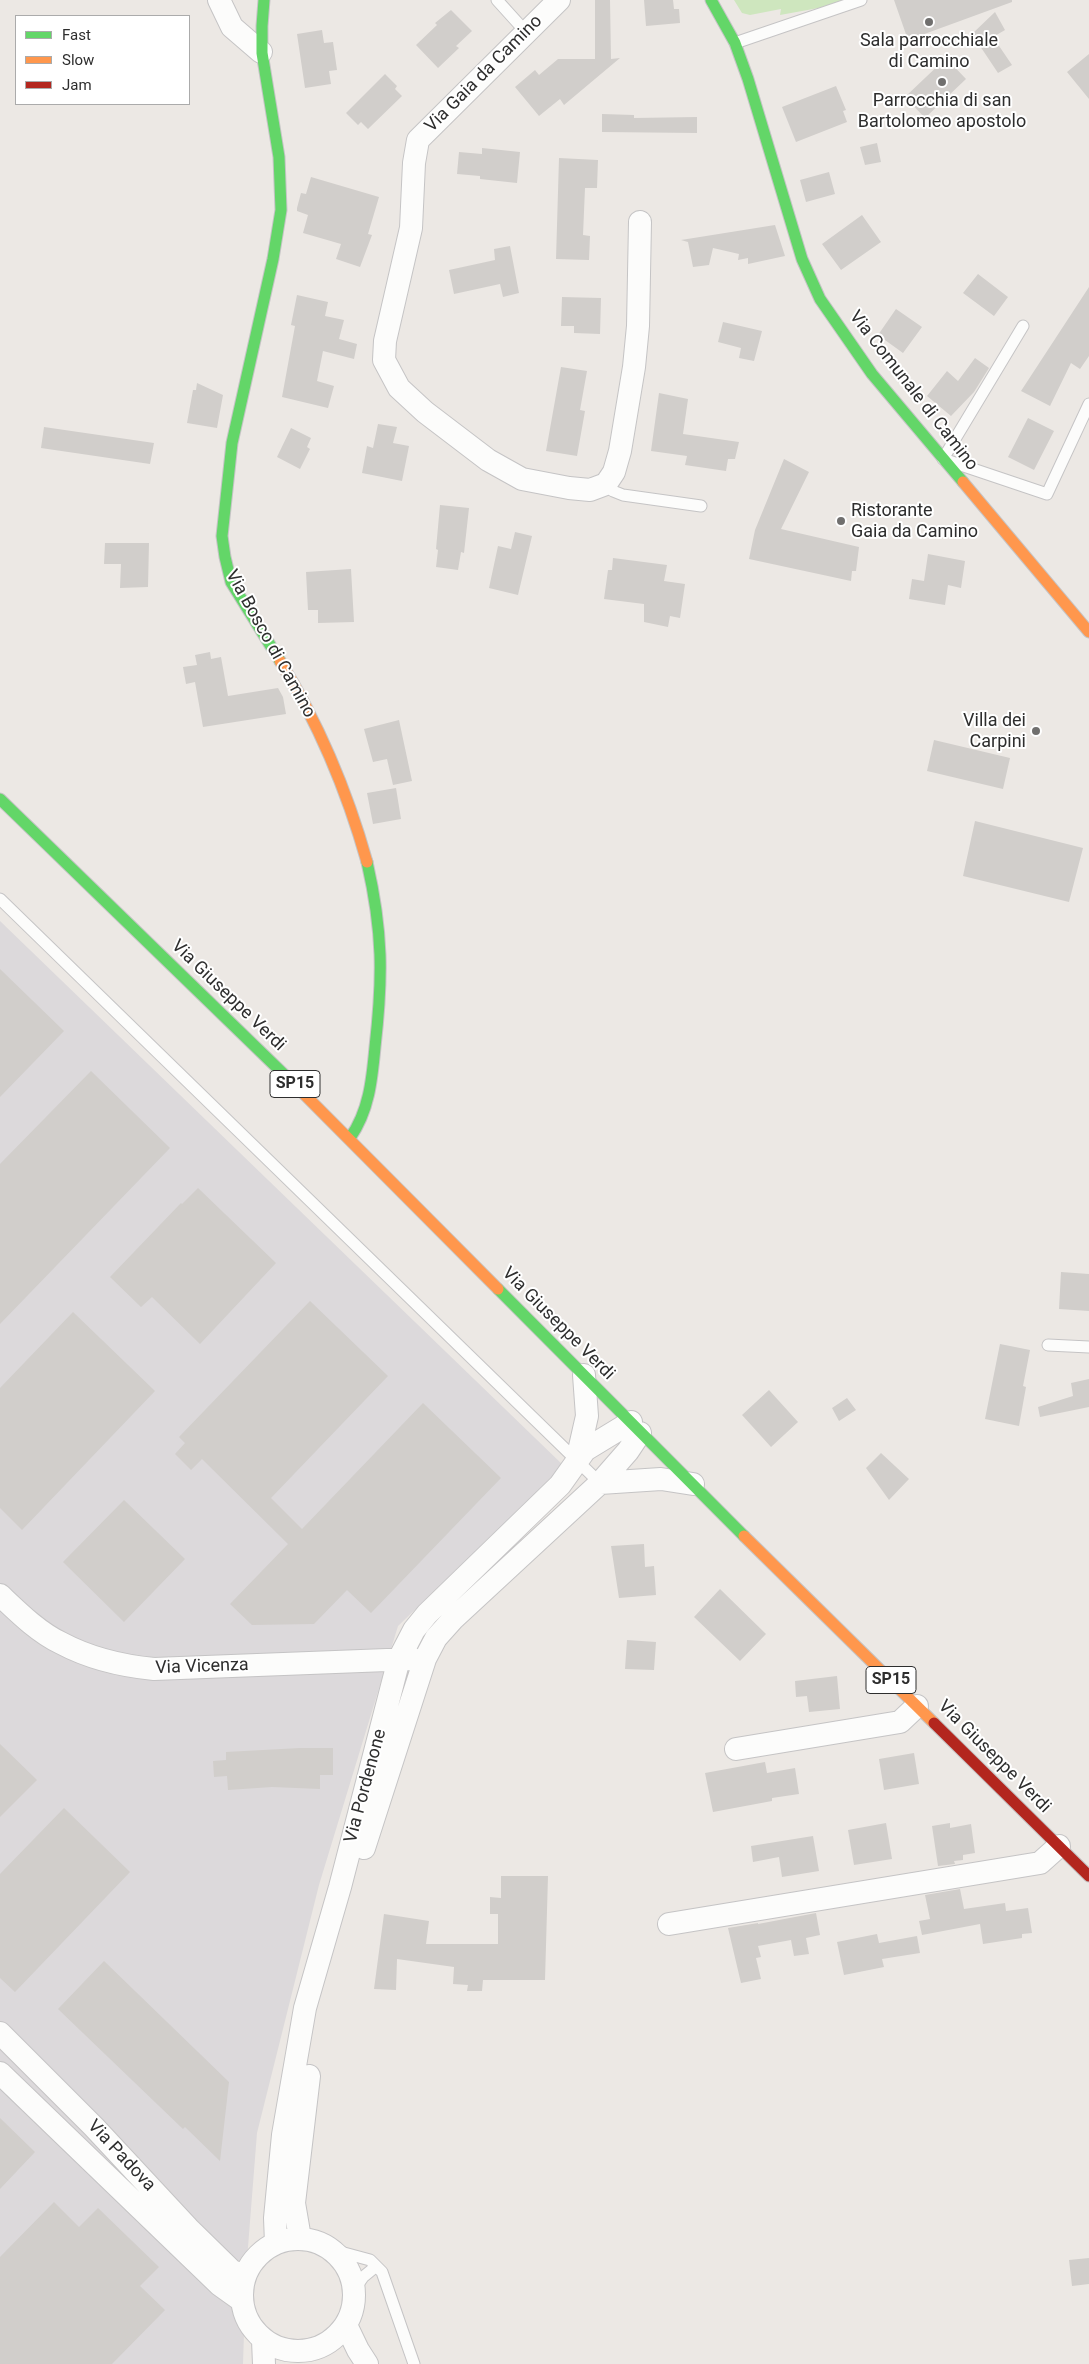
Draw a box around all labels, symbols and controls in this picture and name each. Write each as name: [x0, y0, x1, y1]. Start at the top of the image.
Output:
street label: Via Gaia da Camino: [421, 11, 547, 137]
legend: [15, 15, 190, 105]
marker: Sala parrocchiale di Camino: [923, 16, 935, 28]
text: Fast: [62, 26, 91, 44]
place label: Sala parrocchiale di Camino: [860, 30, 998, 72]
text: Slow: [62, 51, 94, 69]
text: Jam: [62, 76, 92, 94]
marker: Parrocchia di san Bartolomeo apostolo: [936, 76, 948, 88]
place label: Parrocchia di san Bartolomeo apostolo: [858, 90, 1026, 132]
street label: Via Comunale di Camino: [844, 307, 982, 475]
place label: Ristorante Gaia da Camino: [851, 500, 978, 542]
marker: Ristorante Gaia da Camino: [835, 515, 847, 527]
street label: Via Bosco di Camino: [220, 566, 320, 722]
place label: Villa dei Carpini: [963, 710, 1026, 752]
marker: Villa dei Carpini: [1030, 725, 1042, 737]
street label: Via Giuseppe Verdi: [166, 936, 290, 1056]
road number: SP15: [270, 1070, 320, 1098]
street label: Via Giuseppe Verdi: [497, 1263, 619, 1385]
street label: Via Vicenza: [155, 1655, 249, 1679]
road number: SP15: [866, 1666, 916, 1694]
street label: Via Giuseppe Verdi: [933, 1696, 1055, 1818]
street label: Via Pordenone: [340, 1727, 392, 1845]
street label: Via Padova: [82, 2116, 160, 2196]

